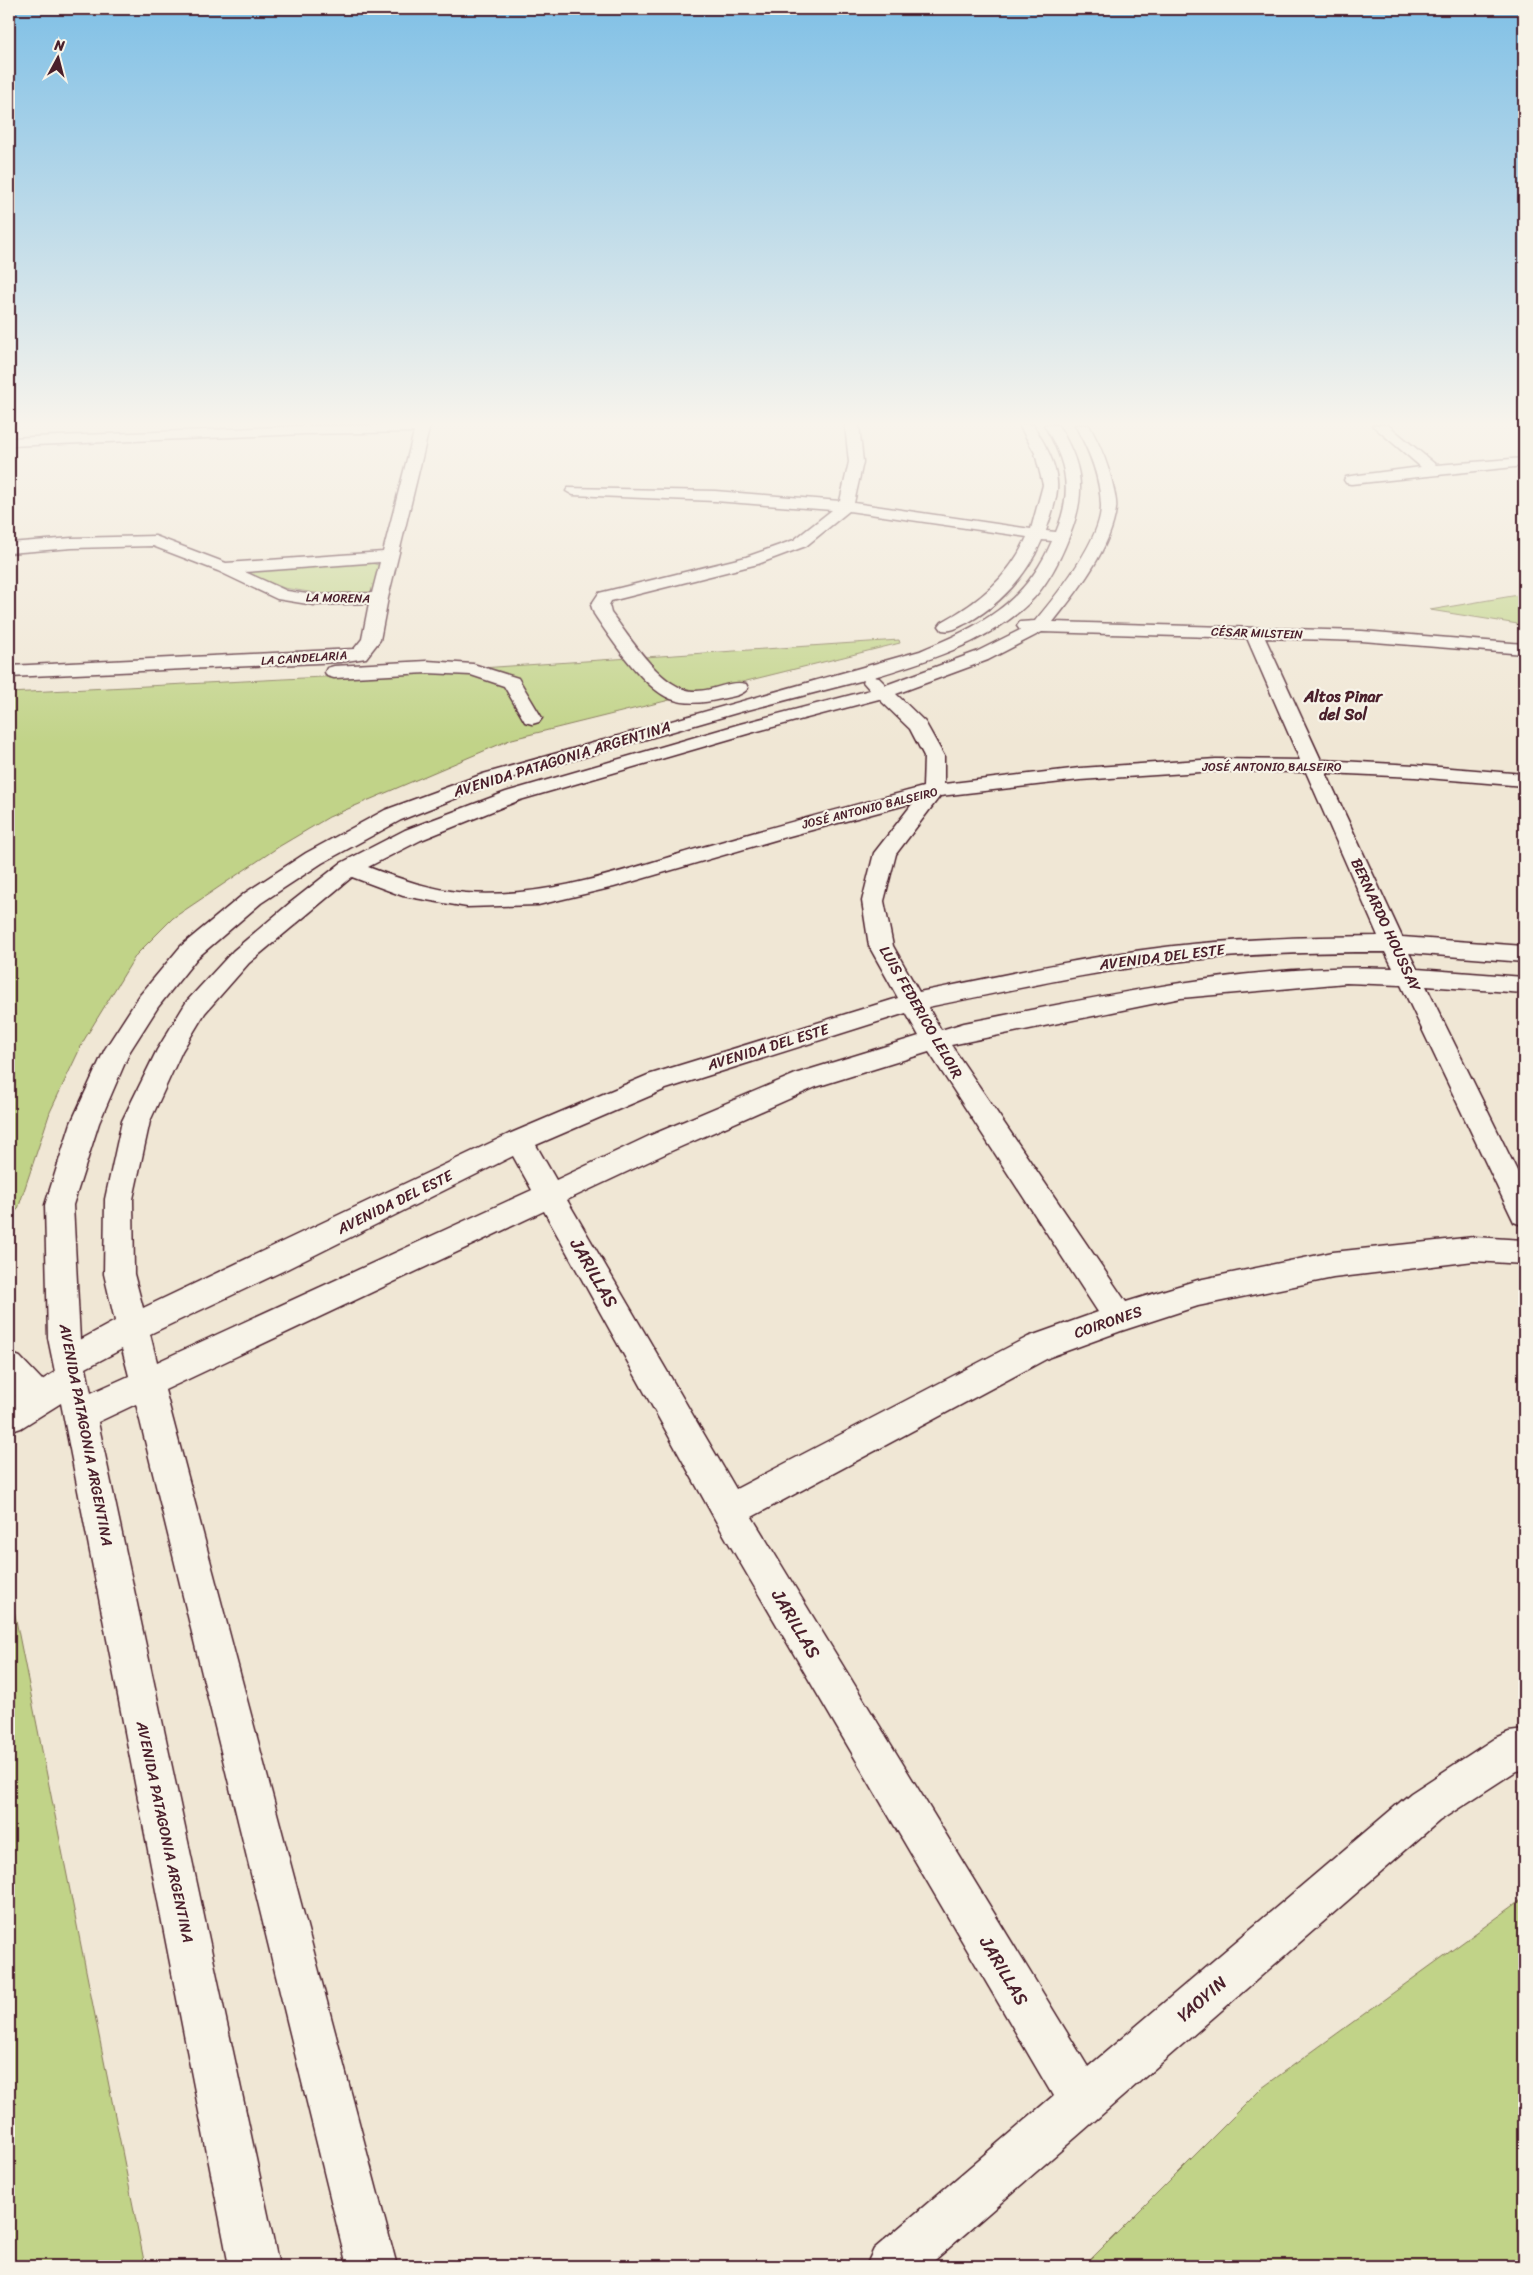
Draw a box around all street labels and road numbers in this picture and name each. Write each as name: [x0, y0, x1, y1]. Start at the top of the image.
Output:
street label: LA MORENA: [306, 586, 371, 610]
street label: CÉSAR MILSTEIN: [1211, 620, 1304, 646]
street label: LA CANDELARIA: [260, 644, 348, 672]
street label: AVENIDA PATAGONIA ARGENTINA: [449, 714, 674, 805]
street label: JOSÉ ANTONIO BALSEIRO: [1201, 756, 1342, 778]
street label: JOSÉ ANTONIO BALSEIRO: [799, 780, 940, 836]
street label: BERNARDO HOUSSAY: [1344, 854, 1429, 997]
street label: AVENIDA DEL ESTE: [1097, 936, 1228, 978]
street label: LUIS FEDERICO LELOIR: [872, 940, 970, 1084]
street label: AVENIDA DEL ESTE: [703, 1016, 834, 1078]
street label: AVENIDA DEL ESTE: [332, 1162, 459, 1242]
street label: JARILLAS: [561, 1231, 627, 1314]
street label: COIRONES: [1070, 1298, 1146, 1346]
street label: AVENIDA PATAGONIA ARGENTINA: [51, 1321, 120, 1548]
street label: JARILLAS: [762, 1582, 829, 1665]
street label: AVENIDA PATAGONIA ARGENTINA: [129, 1718, 201, 1945]
street label: JARILLAS: [970, 1929, 1037, 2012]
street label: YAOYIN: [1169, 1967, 1235, 2030]

